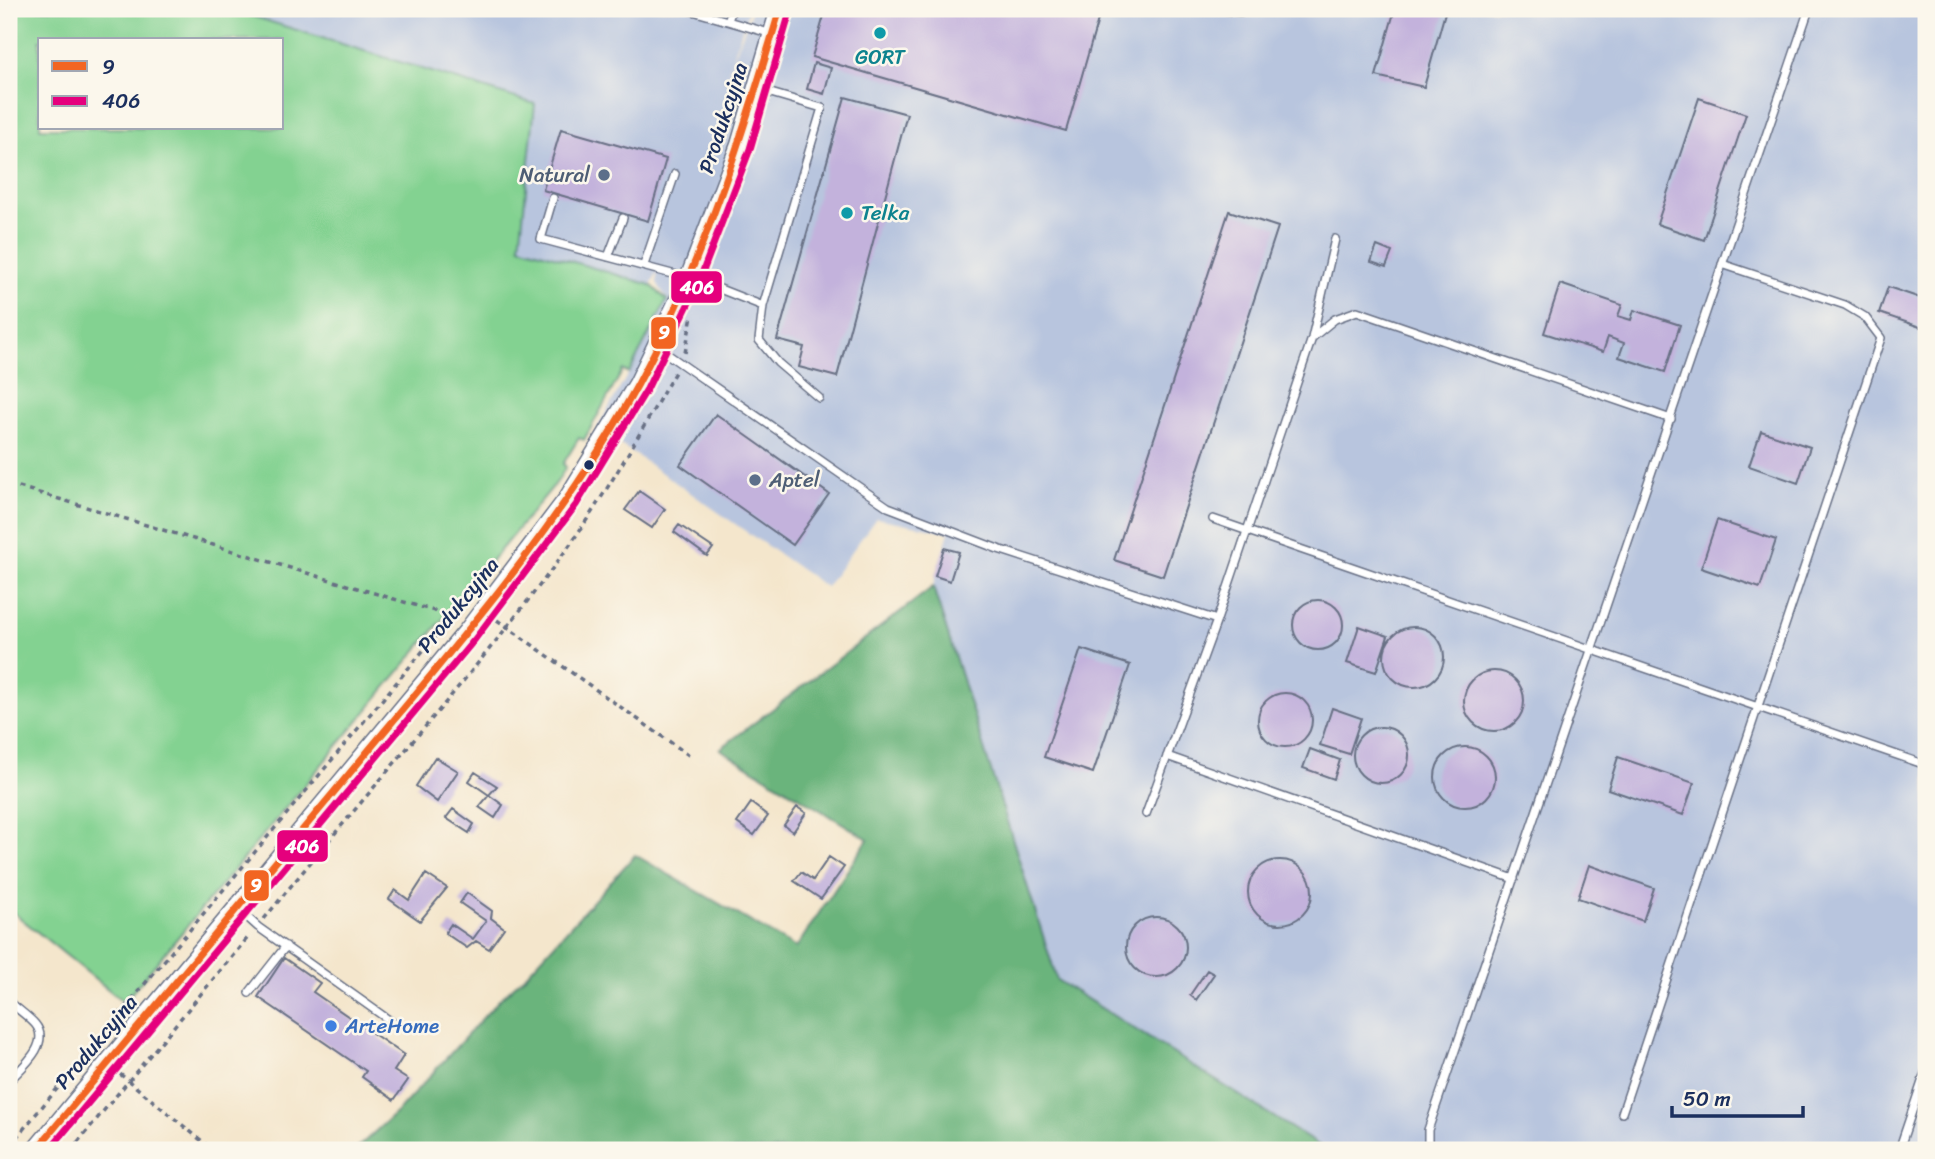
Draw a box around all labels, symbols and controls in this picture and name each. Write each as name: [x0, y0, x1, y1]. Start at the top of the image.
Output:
marker: GORT: [872, 25, 888, 41]
legend: [38, 38, 284, 130]
place label: GORT: [855, 38, 907, 76]
text: 9: [102, 48, 115, 86]
street label: Produkcyjna: [687, 57, 759, 178]
text: 406: [102, 82, 140, 120]
place label: Natural: [519, 156, 591, 194]
marker: Natural: [596, 167, 612, 183]
place label: Telka: [861, 194, 910, 232]
marker: Telka: [839, 205, 855, 221]
line badge: 406: [670, 270, 723, 304]
text: 406: [679, 271, 715, 304]
line badge: 9: [650, 316, 677, 350]
text: 9: [658, 316, 670, 349]
unlabelled marker: [582, 458, 596, 472]
place label: Aptel: [768, 461, 821, 499]
marker: Aptel: [747, 472, 763, 488]
street label: Produkcyjna: [407, 548, 509, 662]
line badge: 406: [276, 829, 329, 863]
text: 406: [284, 830, 320, 863]
line badge: 9: [243, 869, 270, 902]
text: 9: [250, 869, 262, 902]
street label: Produkcyjna: [45, 985, 148, 1098]
place label: ArteHome: [344, 1007, 439, 1045]
marker: ArteHome: [323, 1018, 339, 1034]
scale bar: [1672, 1075, 1804, 1119]
text: 50 m: [1683, 1080, 1731, 1118]

